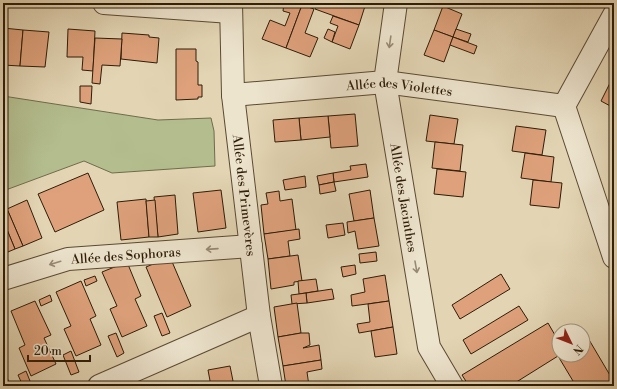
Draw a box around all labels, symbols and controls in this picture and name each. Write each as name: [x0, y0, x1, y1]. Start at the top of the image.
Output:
one-way arrow: [386, 35, 394, 48]
street label: Allée des Violettes: [345, 75, 453, 100]
street label: Allée des Primevères: [229, 133, 259, 257]
street label: Allée des Jacinthes: [386, 141, 420, 254]
street label: Allée des Sophoras: [69, 244, 182, 268]
one-way arrow: [206, 246, 219, 253]
one-way arrow: [49, 260, 62, 267]
one-way arrow: [412, 260, 420, 273]
north arrow: [551, 323, 591, 363]
scale bar: [28, 337, 90, 363]
text: N: [569, 341, 586, 357]
text: 20 m: [34, 344, 62, 359]

